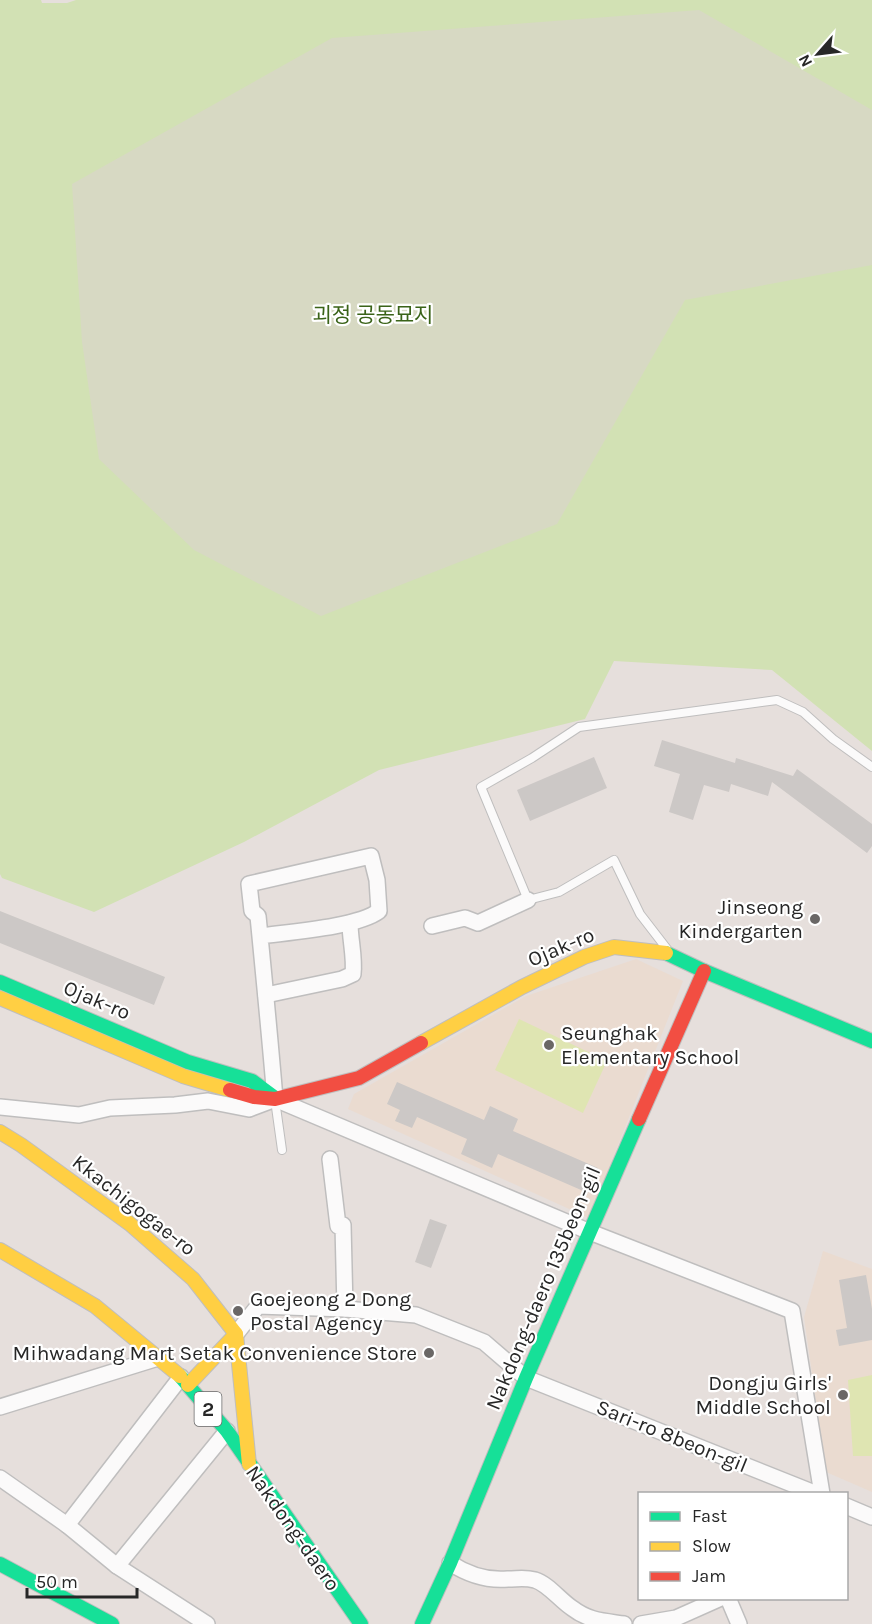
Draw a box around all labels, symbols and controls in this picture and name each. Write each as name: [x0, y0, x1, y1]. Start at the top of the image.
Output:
north arrow: [788, 24, 848, 84]
text: N: [794, 51, 816, 70]
park label: 괴정 공동묘지: [313, 303, 433, 327]
place label: Jinseong Kindergarten: [678, 895, 803, 943]
marker: Jinseong Kindergarten: [808, 912, 822, 926]
street label: Ojak-ro: [524, 922, 598, 972]
street label: Ojak-ro: [60, 975, 134, 1025]
place label: Seunghak Elementary School: [561, 1021, 739, 1069]
marker: Seunghak Elementary School: [542, 1038, 556, 1052]
street label: Kkachigogae-ro: [68, 1149, 200, 1261]
street label: Nakdong-daero 135beon-gil: [481, 1163, 605, 1413]
place label: Goejeong 2 Dong Postal Agency: [250, 1287, 411, 1335]
marker: Goejeong 2 Dong Postal Agency: [231, 1304, 245, 1318]
place label: Mihwadang Mart Setak Convenience Store: [13, 1341, 417, 1365]
marker: Mihwadang Mart Setak Convenience Store: [422, 1346, 436, 1360]
place label: Dongju Girls' Middle School: [695, 1371, 831, 1419]
marker: Dongju Girls' Middle School: [836, 1388, 850, 1402]
road number: 2: [194, 1392, 222, 1426]
street label: Sari-ro 8beon-gil: [593, 1395, 751, 1477]
street label: Nakdong-daero: [241, 1461, 345, 1595]
legend: [638, 1492, 848, 1600]
text: Fast: [692, 1505, 727, 1527]
text: Slow: [692, 1535, 731, 1557]
scale bar: [27, 1561, 136, 1599]
text: Jam: [692, 1565, 726, 1587]
text: 50 m: [36, 1571, 78, 1593]

